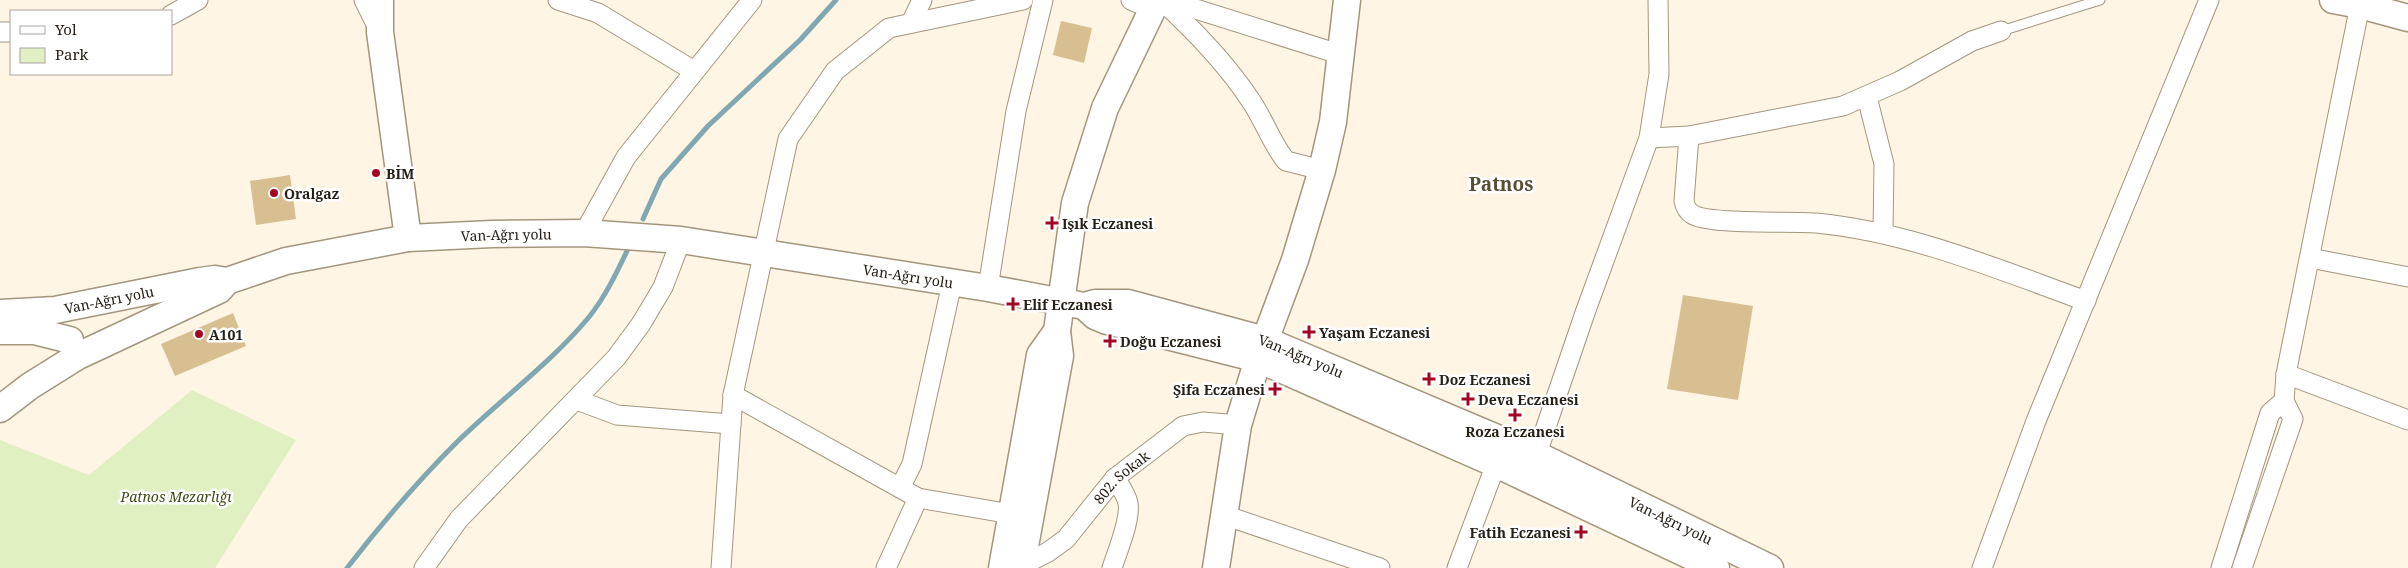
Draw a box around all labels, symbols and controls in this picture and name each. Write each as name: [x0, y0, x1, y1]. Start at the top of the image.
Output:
legend: [10, 10, 172, 75]
text: Yol: [54, 19, 77, 39]
text: Park: [55, 44, 89, 64]
place label: BİM: [386, 164, 414, 183]
marker: BİM: [370, 167, 382, 179]
district label: Patnos: [1469, 171, 1533, 197]
place label: Oralgaz: [284, 184, 339, 203]
marker: Oralgaz: [268, 187, 280, 199]
place label: Işık Eczanesi: [1062, 214, 1153, 233]
marker: Işık Eczanesi: [1046, 217, 1058, 229]
street label: Van-Ağrı yolu: [460, 224, 552, 245]
street label: Van-Ağrı yolu: [862, 259, 955, 292]
street label: Van-Ağrı yolu: [62, 281, 155, 317]
place label: Elif Eczanesi: [1023, 295, 1113, 314]
marker: Elif Eczanesi: [1007, 298, 1019, 310]
place label: Yaşam Eczanesi: [1319, 323, 1430, 342]
place label: A101: [209, 325, 243, 344]
marker: Yaşam Eczanesi: [1303, 326, 1315, 338]
marker: A101: [193, 328, 205, 340]
street label: Van-Ağrı yolu: [1256, 329, 1347, 382]
place label: Doğu Eczanesi: [1120, 332, 1222, 351]
marker: Doğu Eczanesi: [1104, 335, 1116, 347]
place label: Doz Eczanesi: [1439, 370, 1531, 389]
marker: Doz Eczanesi: [1423, 373, 1435, 385]
place label: Şifa Eczanesi: [1173, 380, 1265, 399]
marker: Şifa Eczanesi: [1269, 383, 1281, 395]
place label: Deva Eczanesi: [1478, 390, 1579, 409]
marker: Deva Eczanesi: [1462, 393, 1474, 405]
marker: Roza Eczanesi: [1509, 409, 1521, 421]
place label: Roza Eczanesi: [1465, 422, 1565, 441]
street label: 802. Sokak: [1089, 445, 1154, 507]
park label: Patnos Mezarlığı: [120, 487, 232, 506]
street label: Van-Ağrı yolu: [1626, 492, 1716, 548]
place label: Fatih Eczanesi: [1470, 523, 1571, 542]
marker: Fatih Eczanesi: [1575, 526, 1587, 538]

